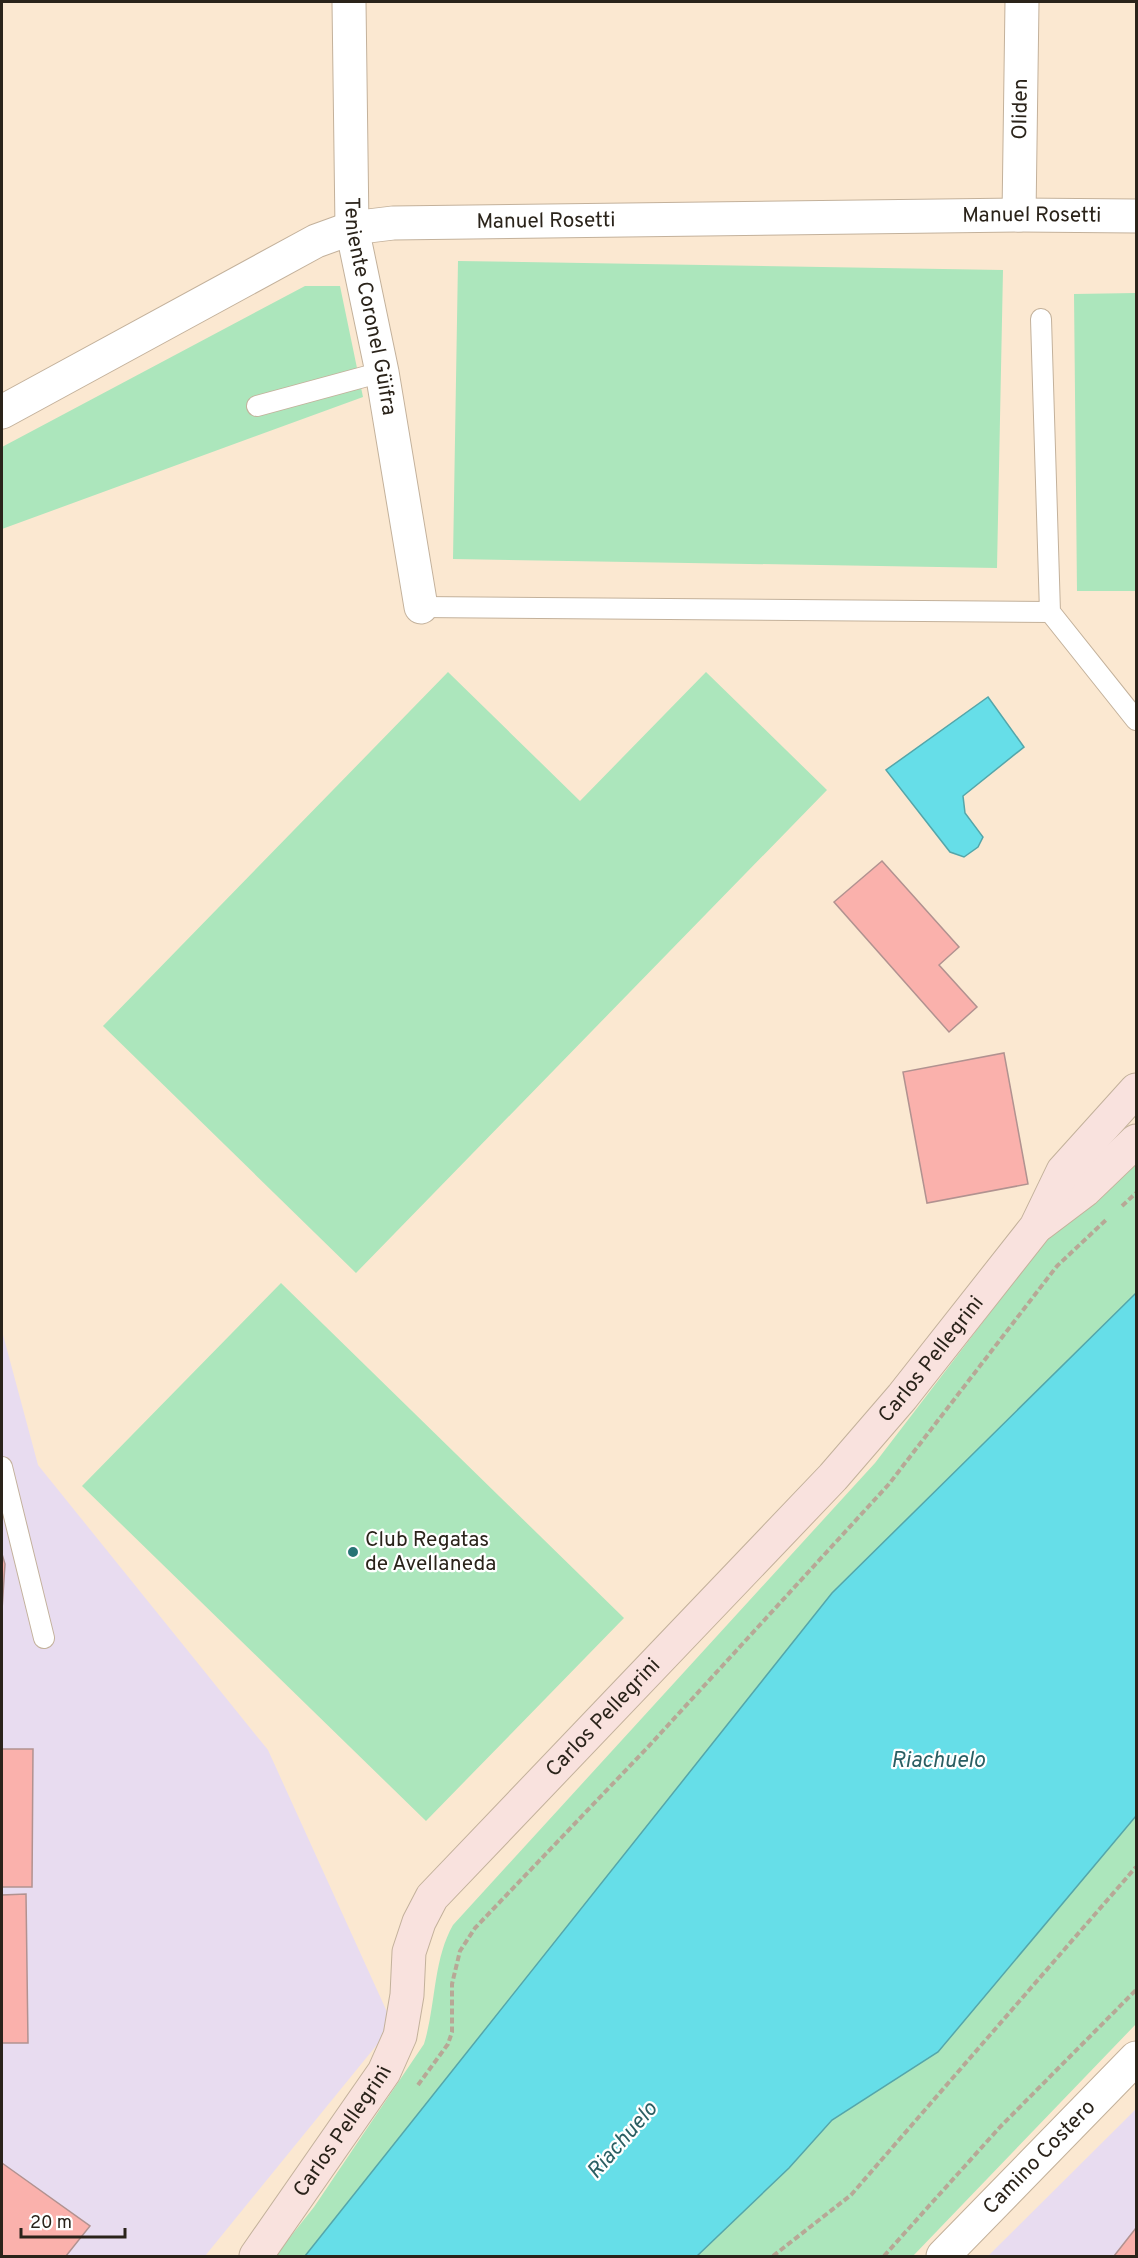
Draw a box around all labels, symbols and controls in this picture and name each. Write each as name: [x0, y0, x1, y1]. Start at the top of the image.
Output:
street label: Oliden: [1007, 78, 1034, 140]
street label: Teniente Coronel Güifra: [338, 197, 403, 418]
street label: Manuel Rosetti: [962, 201, 1101, 229]
street label: Manuel Rosetti: [476, 207, 616, 235]
street label: Carlos Pellegrini: [872, 1290, 990, 1428]
place label: Club Regatas de Avellaneda: [365, 1527, 496, 1578]
marker: Club Regatas de Avellaneda: [346, 1545, 360, 1559]
street label: Carlos Pellegrini: [540, 1652, 666, 1783]
water label: Riachuelo: [891, 1748, 985, 1775]
street label: Carlos Pellegrini: [288, 2062, 398, 2202]
street label: Camino Costero: [977, 2094, 1101, 2220]
water label: Riachuelo: [582, 2096, 664, 2185]
scale bar: [21, 2201, 124, 2239]
text: 20 m: [30, 2212, 72, 2235]

